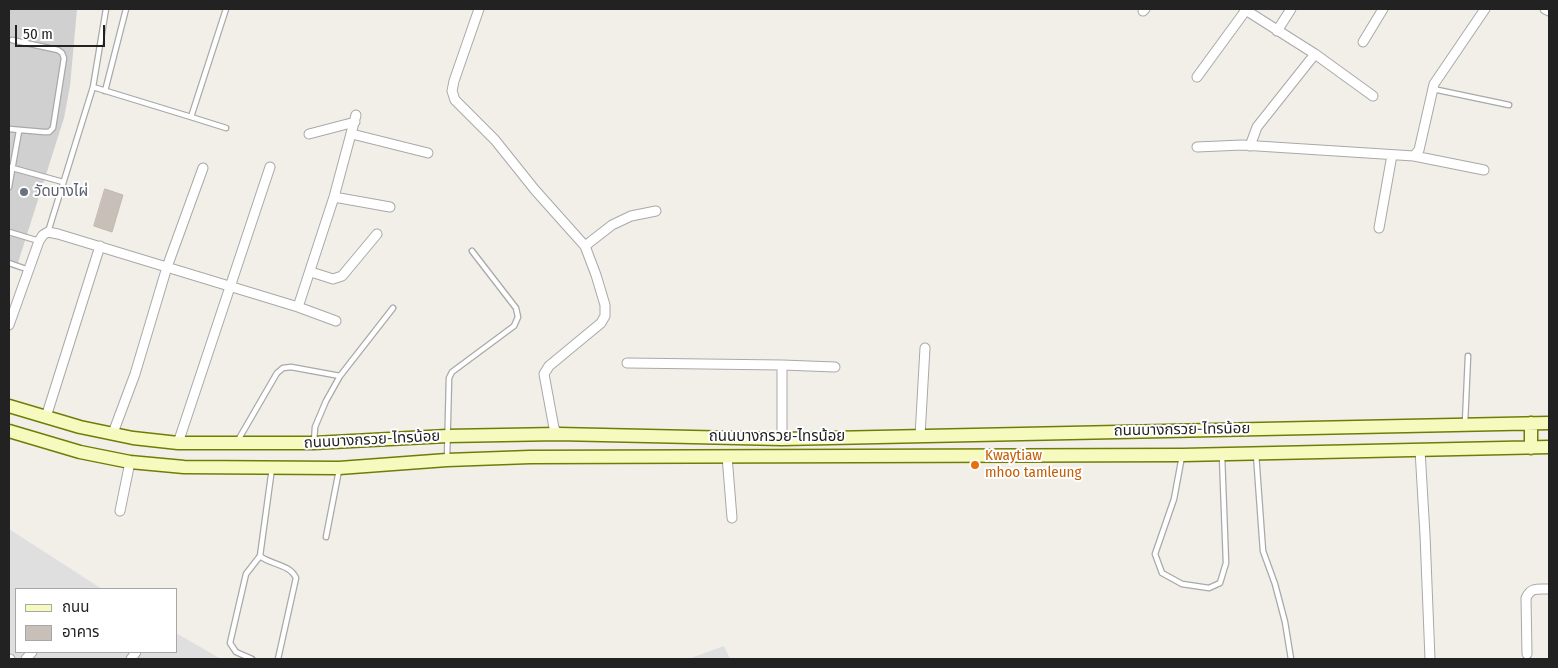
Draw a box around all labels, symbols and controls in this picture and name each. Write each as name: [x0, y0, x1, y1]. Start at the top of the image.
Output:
scale bar: [18, 15, 108, 47]
text: 50 m: [23, 25, 53, 43]
place label: วัดบางไผ่: [34, 183, 88, 201]
marker: วัดบางไผ่: [18, 186, 30, 198]
street label: ถนนบางกรวย-ไทรน้อย: [1114, 420, 1250, 440]
street label: ถนนบางกรวย-ไทรน้อย: [303, 427, 441, 453]
street label: ถนนบางกรวย-ไทรน้อย: [709, 428, 845, 446]
place label: Kwaytiaw mhoo tamleung: [985, 447, 1082, 482]
marker: Kwaytiaw mhoo tamleung: [969, 459, 981, 471]
legend: [15, 588, 178, 653]
text: ถนน: [62, 598, 89, 616]
text: อาคาร: [62, 623, 99, 641]

